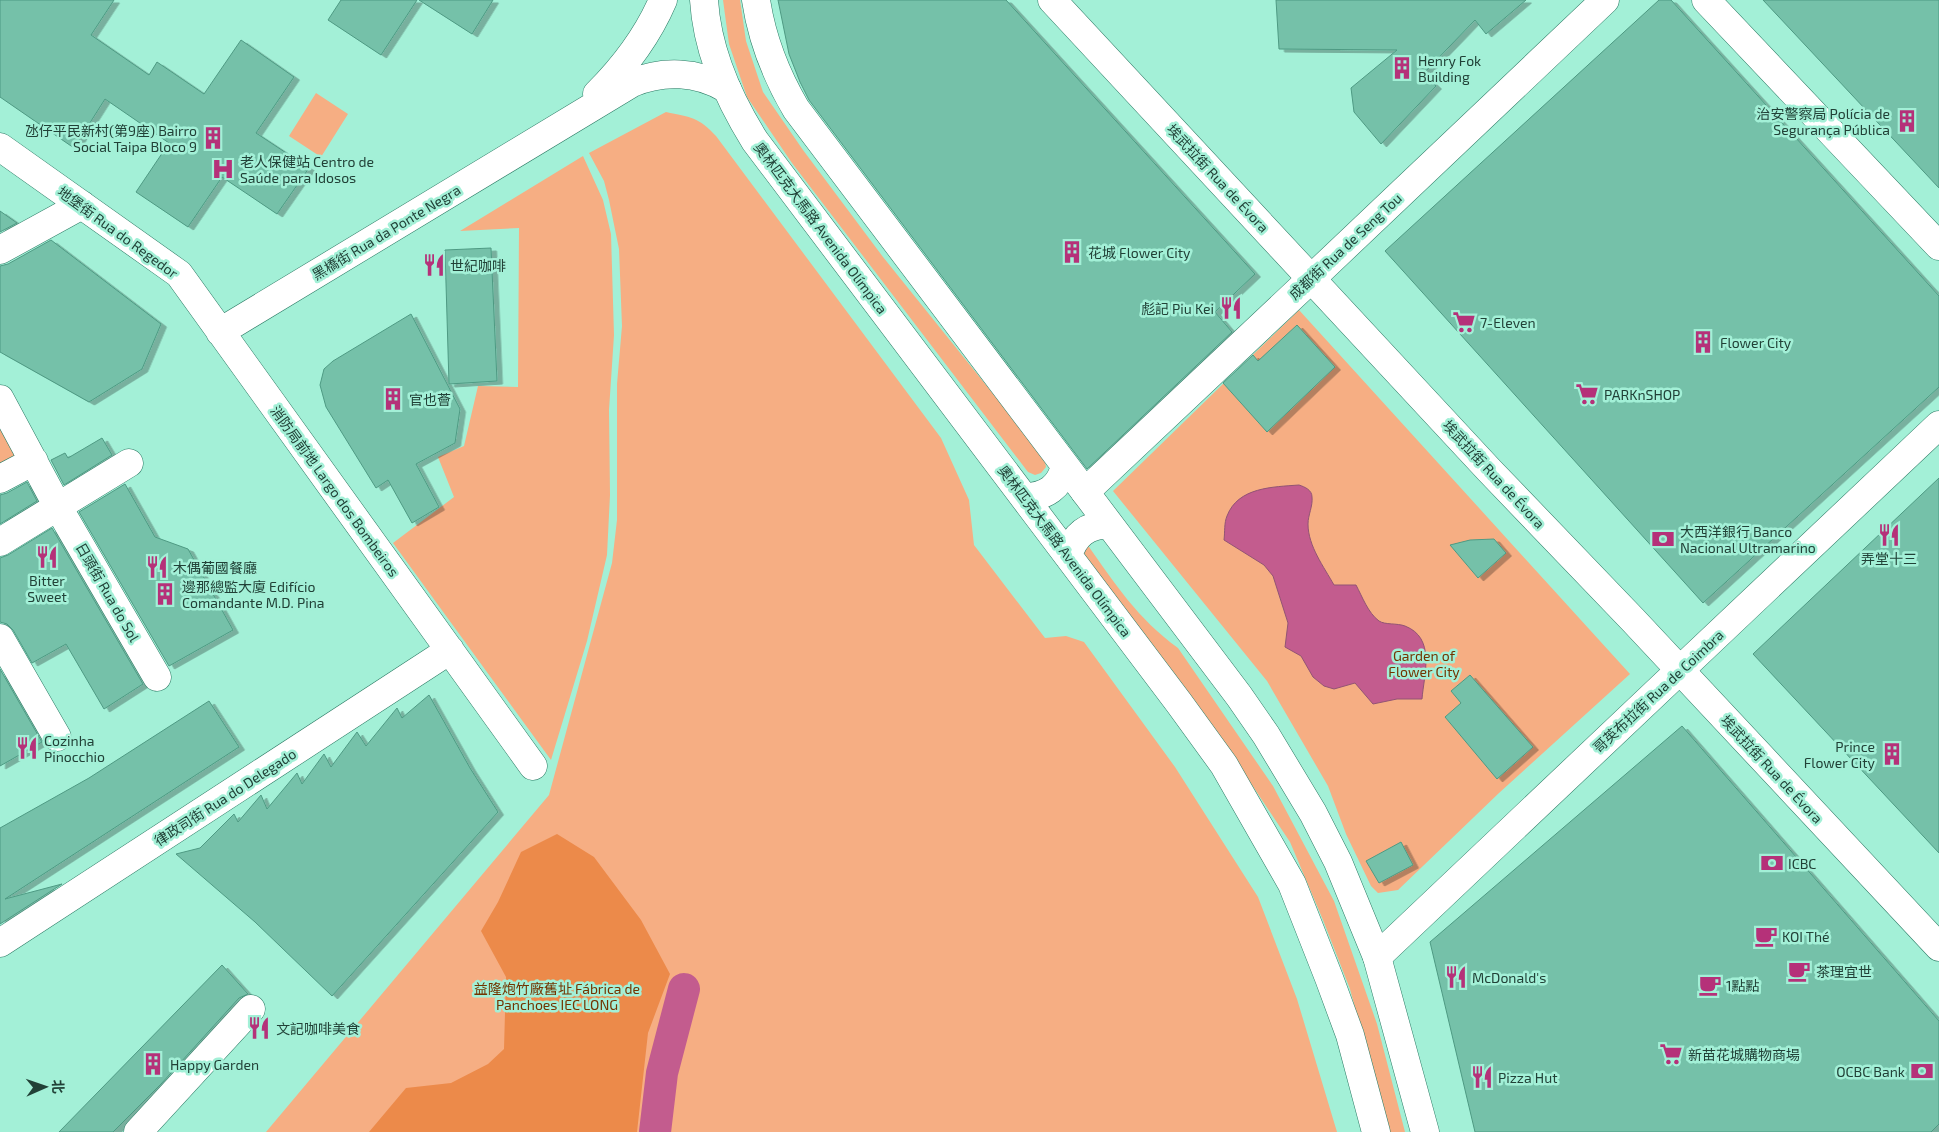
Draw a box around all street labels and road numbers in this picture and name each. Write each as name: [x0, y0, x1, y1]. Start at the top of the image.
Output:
street label: 埃武拉街 Rua de Évora: [1163, 120, 1273, 236]
street label: 奧林匹克大馬路 Avenida Olímpica: [751, 139, 891, 317]
street label: 黑橋街 Rua da Ponte Negra: [309, 181, 463, 283]
street label: 地堡街 Rua do Regedor: [55, 183, 182, 282]
street label: 成都街 Rua de Seng Tou: [1285, 189, 1405, 303]
street label: 消防局前地 Largo dos Bombeiros: [267, 402, 403, 580]
street label: 埃武拉街 Rua de Évora: [1439, 416, 1549, 532]
street label: 奧林匹克大馬路 Avenida Olímpica: [995, 462, 1135, 640]
street label: 日頭街 Rua do Sol: [73, 539, 144, 645]
street label: 哥英布拉街 Rua de Coimbra: [1589, 626, 1727, 756]
street label: 埃武拉街 Rua de Évora: [1717, 711, 1827, 827]
street label: 律政司街 Rua do Delegado: [151, 745, 299, 849]

